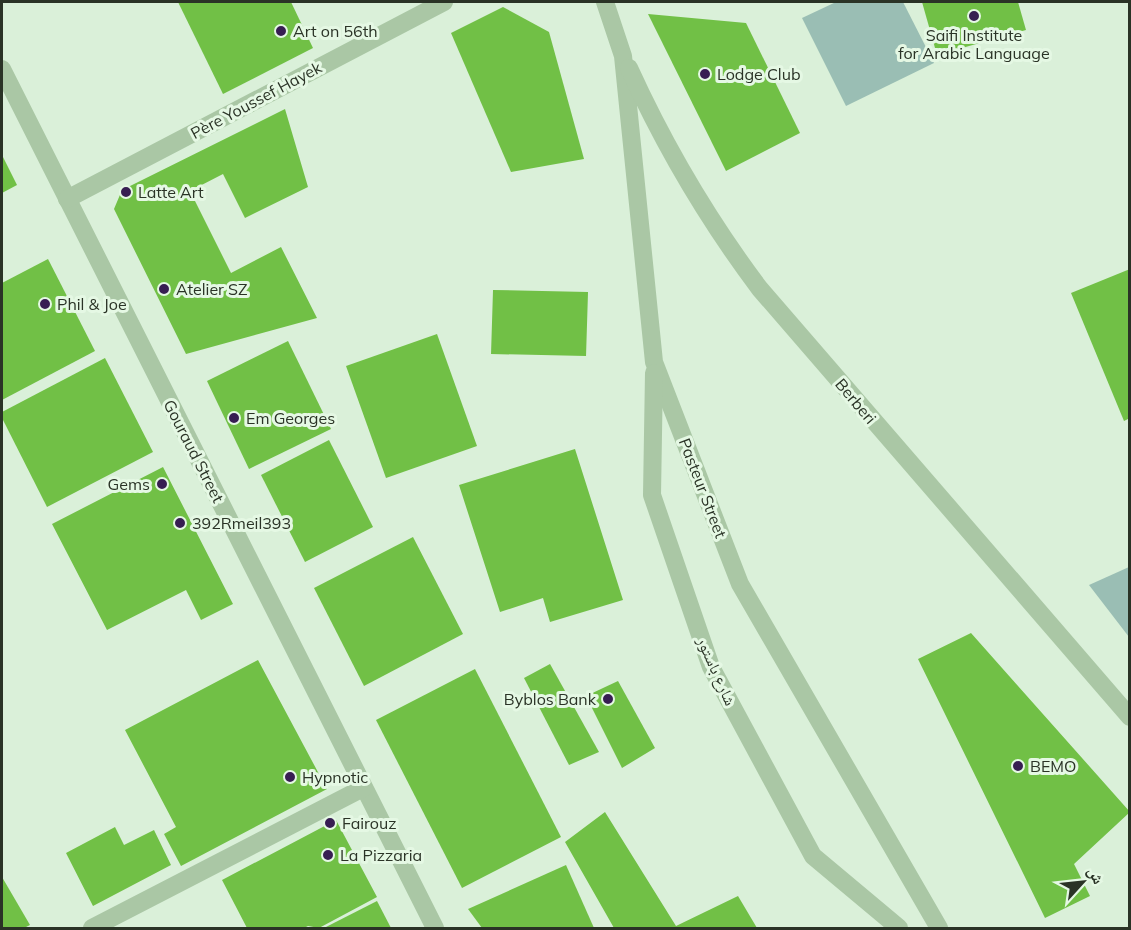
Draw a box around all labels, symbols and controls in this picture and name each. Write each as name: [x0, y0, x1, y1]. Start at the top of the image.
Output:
marker: Saifi Institute for Arabic Language: [967, 9, 981, 23]
place label: Art on 56th: [293, 21, 378, 41]
marker: Art on 56th: [274, 24, 288, 38]
place label: Saifi Institute for Arabic Language: [898, 25, 1050, 63]
street label: Père Youssef Hayek: [187, 57, 326, 143]
place label: Lodge Club: [717, 64, 801, 84]
marker: Lodge Club: [698, 67, 712, 81]
place label: Latte Art: [138, 182, 204, 202]
marker: Latte Art: [119, 185, 133, 199]
place label: Atelier SZ: [176, 279, 248, 299]
marker: Atelier SZ: [157, 282, 171, 296]
place label: Phil & Joe: [57, 294, 127, 314]
marker: Phil & Joe: [38, 297, 52, 311]
street label: Berberi: [831, 374, 881, 428]
street label: Gouraud Street: [160, 396, 229, 506]
place label: Em Georges: [246, 408, 335, 428]
marker: Em Georges: [227, 411, 241, 425]
street label: Pasteur Street: [675, 435, 731, 541]
place label: Gems: [108, 474, 150, 494]
marker: Gems: [155, 477, 169, 491]
place label: 392Rmeil393: [192, 513, 291, 533]
marker: 392Rmeil393: [173, 516, 187, 530]
street label: شارع باستور: [692, 633, 741, 709]
place label: Byblos Bank: [504, 689, 597, 709]
marker: Byblos Bank: [601, 692, 615, 706]
place label: BEMO: [1030, 756, 1076, 776]
marker: BEMO: [1011, 759, 1025, 773]
place label: Hypnotic: [302, 767, 368, 787]
marker: Hypnotic: [283, 770, 297, 784]
place label: Fairouz: [342, 813, 396, 833]
marker: Fairouz: [323, 816, 337, 830]
place label: La Pizzaria: [340, 845, 422, 865]
marker: La Pizzaria: [321, 848, 335, 862]
north arrow: [1053, 852, 1113, 912]
text: ش: [1084, 863, 1109, 887]

